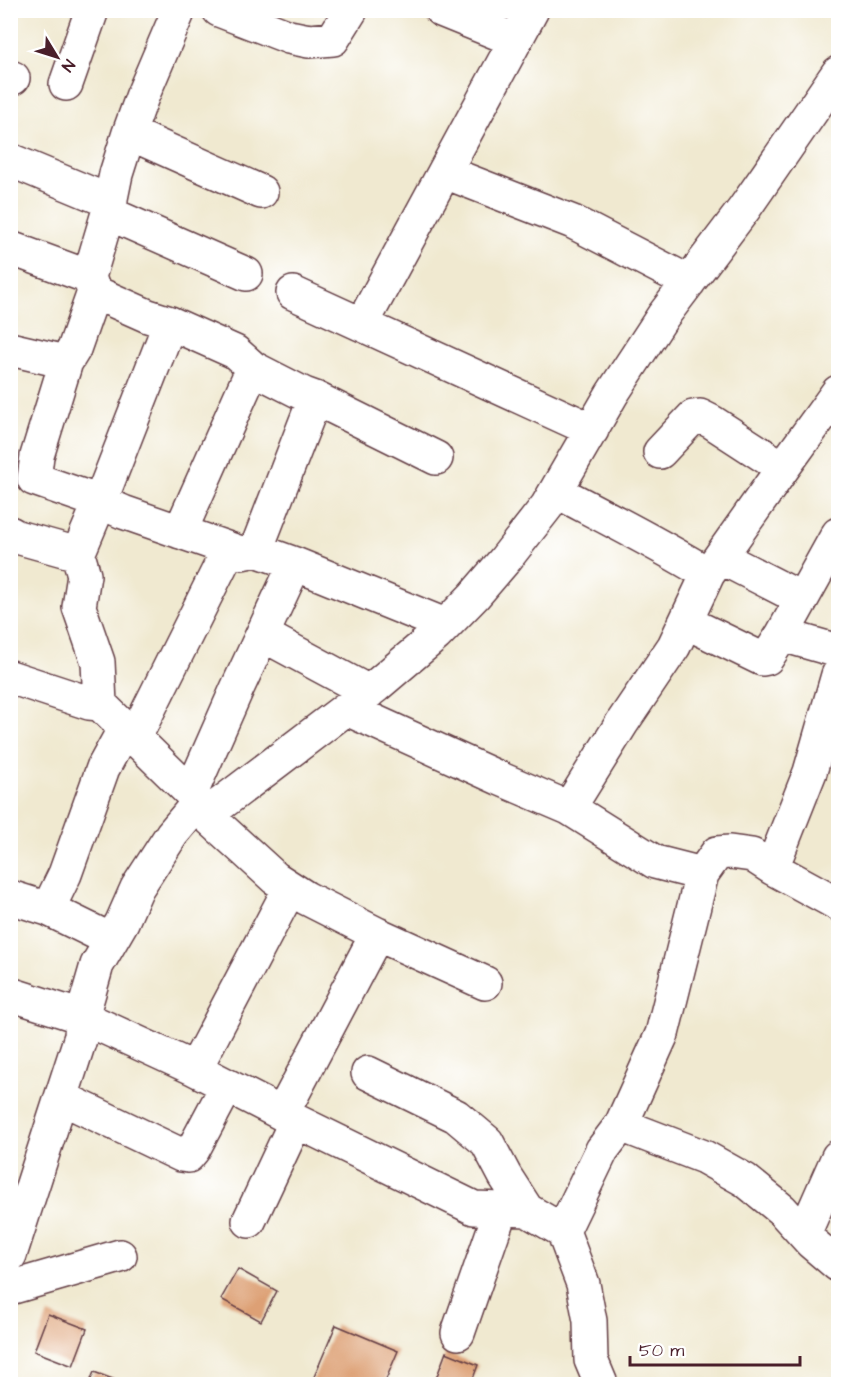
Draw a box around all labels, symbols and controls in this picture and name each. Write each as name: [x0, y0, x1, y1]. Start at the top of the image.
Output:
north arrow: [27, 27, 87, 87]
text: N: [56, 55, 80, 76]
scale bar: [630, 1329, 800, 1367]
text: 50 m: [639, 1338, 684, 1363]

